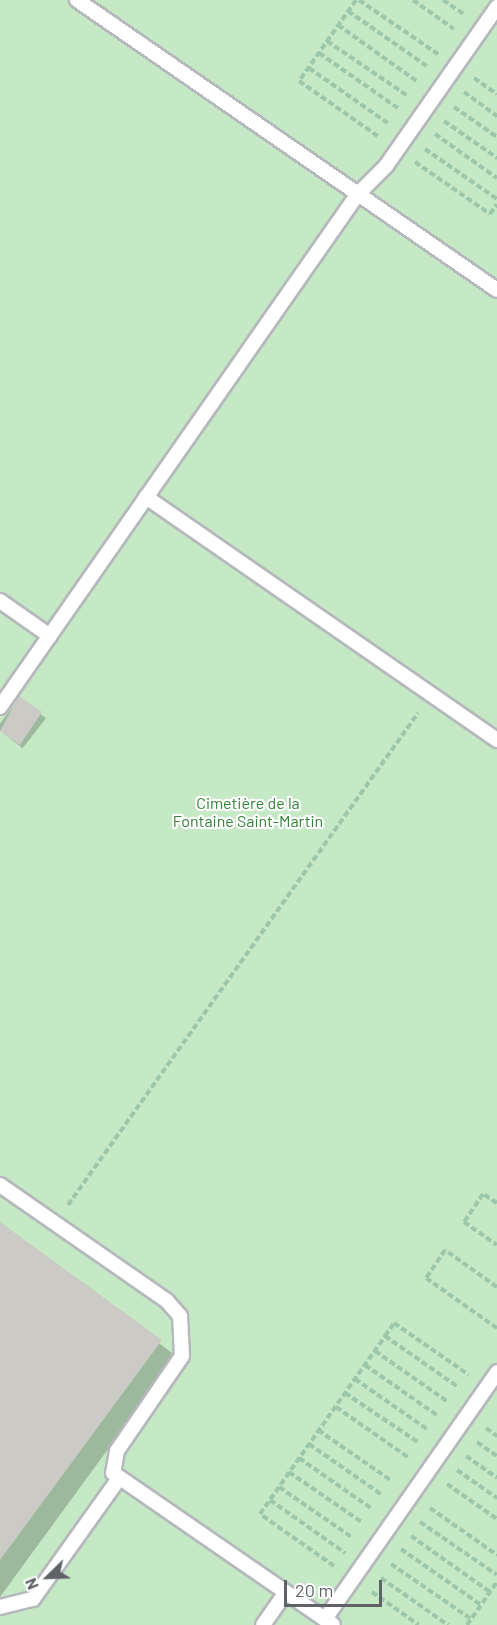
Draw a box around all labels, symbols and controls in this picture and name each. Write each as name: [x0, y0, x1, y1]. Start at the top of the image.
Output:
park label: Cimetière de la Fontaine Saint-Martin: [173, 793, 323, 831]
north arrow: [18, 1547, 78, 1607]
scale bar: [287, 1568, 384, 1606]
text: N: [20, 1576, 42, 1593]
text: 20 m: [295, 1579, 333, 1601]

